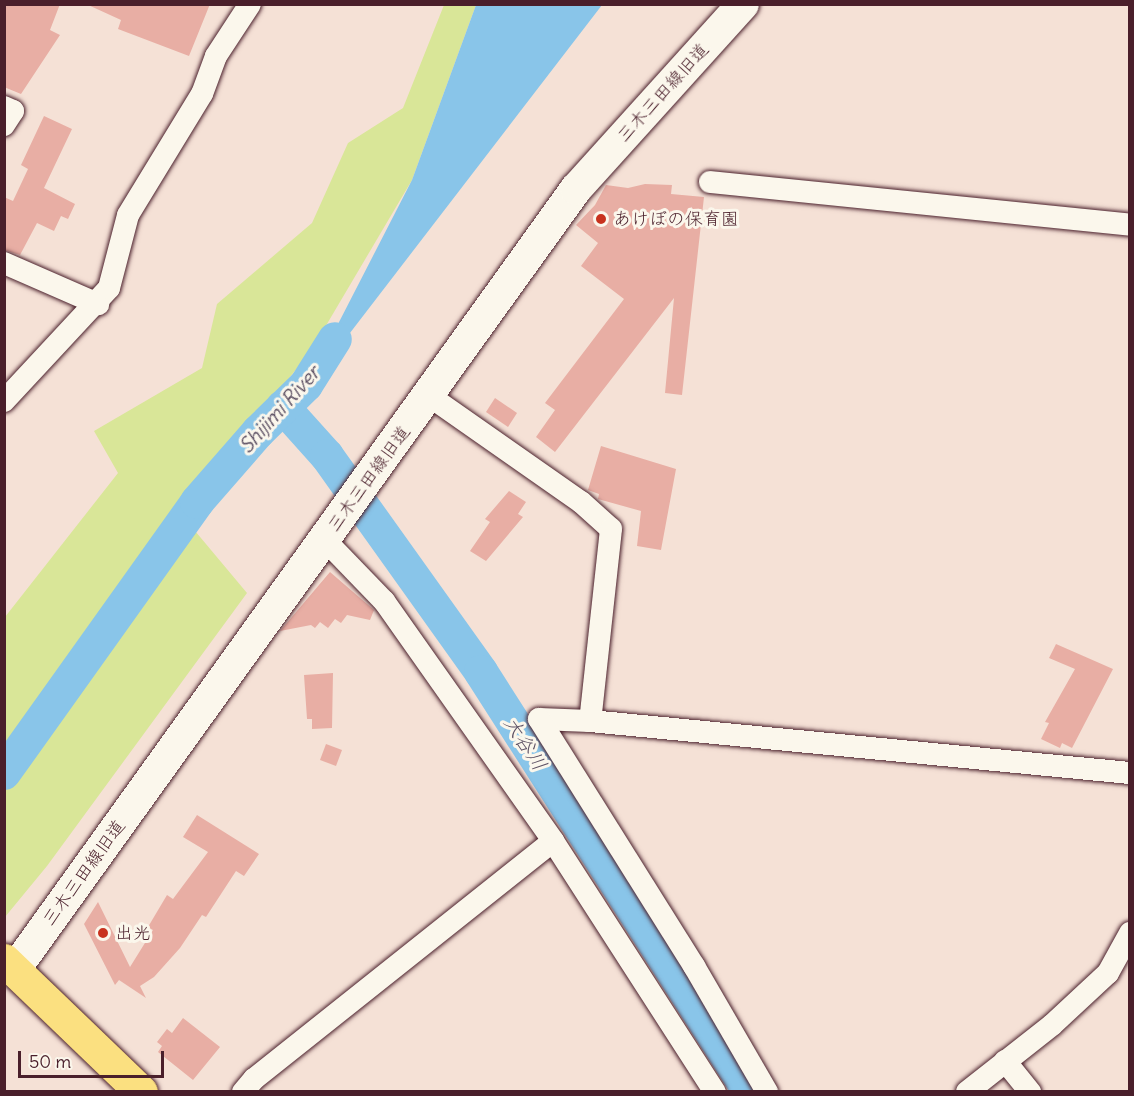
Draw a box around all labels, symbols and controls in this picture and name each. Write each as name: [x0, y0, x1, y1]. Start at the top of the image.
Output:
street label: 三木三田線旧道: [613, 39, 713, 147]
place label: あけぼの保育園: [613, 208, 739, 230]
marker: あけぼの保育園: [594, 212, 608, 226]
water label: Shijimi River: [234, 361, 324, 457]
street label: 三木三田線旧道: [323, 422, 415, 536]
water label: 大谷川: [500, 711, 552, 775]
street label: 三木三田線旧道: [38, 816, 130, 930]
place label: 出光: [115, 922, 151, 944]
marker: 出光: [96, 926, 110, 940]
scale bar: [21, 1039, 166, 1077]
text: 50 m: [29, 1050, 71, 1073]

